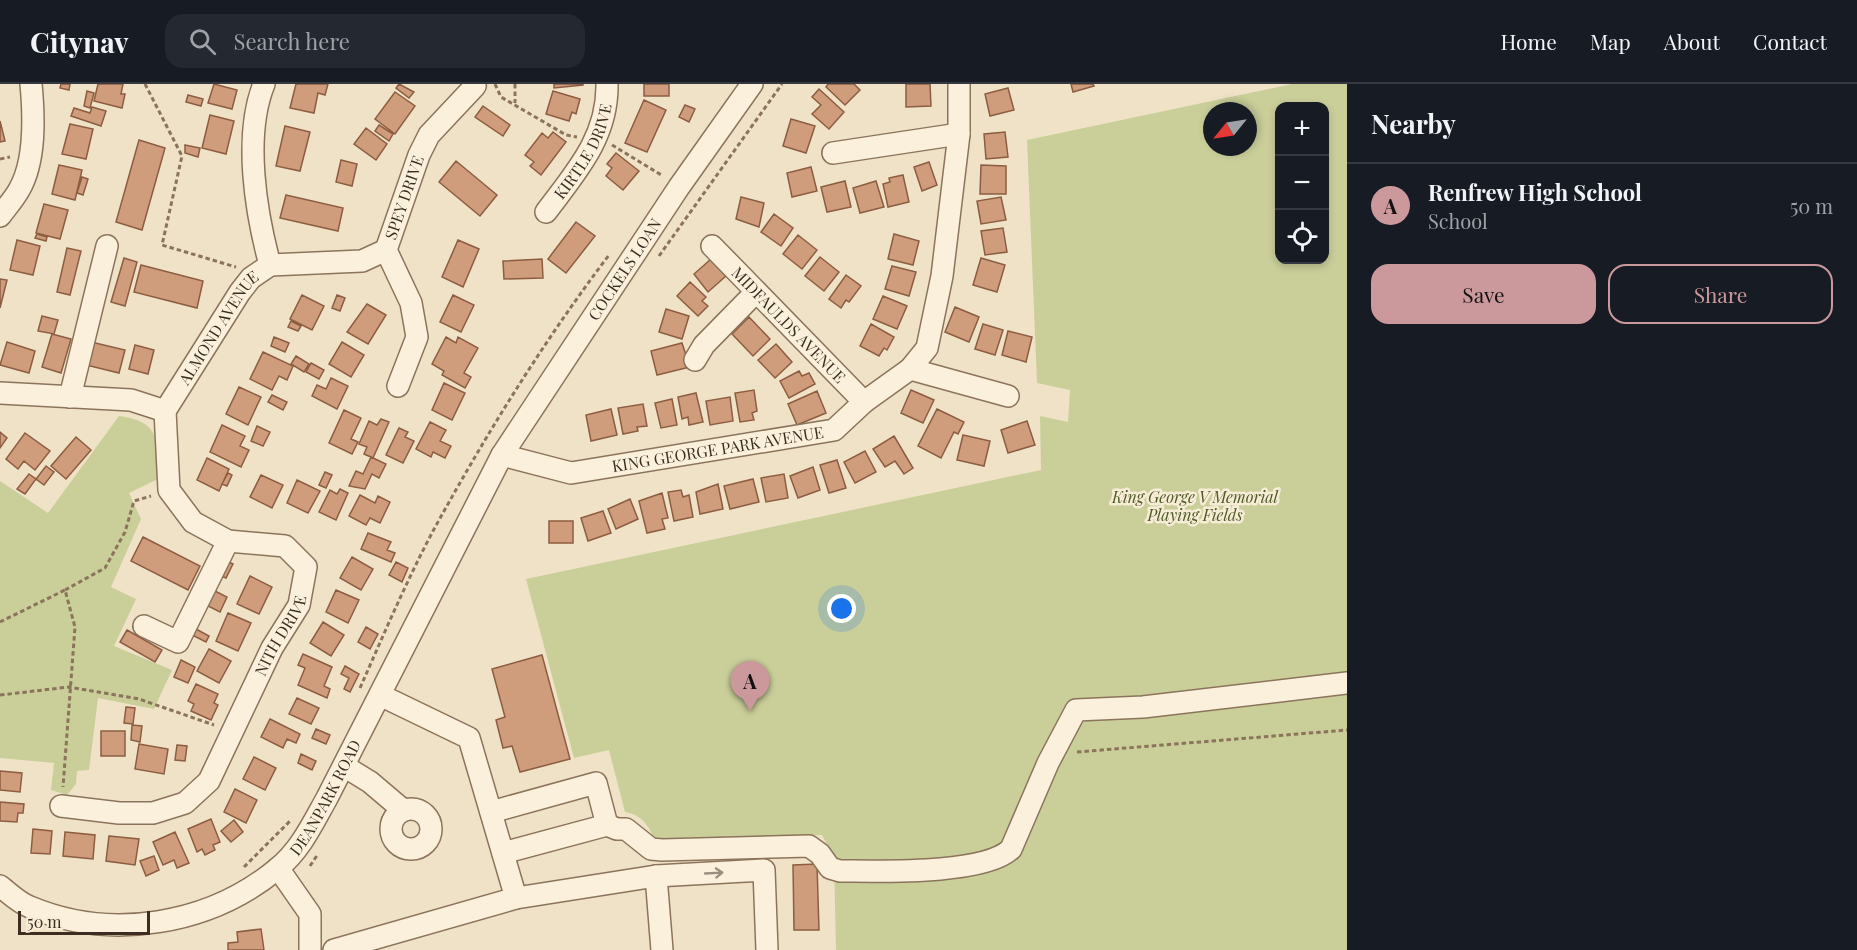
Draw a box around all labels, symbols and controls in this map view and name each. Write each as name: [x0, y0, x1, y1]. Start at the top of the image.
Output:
search box: [165, 14, 585, 68]
text: Citynav: [30, 23, 129, 60]
icon: search: [186, 25, 219, 58]
text: Search here: [234, 26, 350, 56]
text: Home: [1501, 27, 1557, 55]
text: Map: [1590, 27, 1631, 55]
text: About: [1664, 27, 1720, 55]
text: Contact: [1753, 27, 1827, 55]
street label: KIRTLE DRIVE: [549, 102, 616, 203]
north arrow: [1203, 102, 1257, 156]
map controls: [1275, 102, 1329, 264]
button: +: [1275, 102, 1329, 156]
text: Nearby: [1371, 106, 1456, 141]
street label: SPEY DRIVE: [379, 152, 428, 242]
button: −: [1275, 156, 1329, 210]
text: Renfrew High School: [1428, 177, 1642, 207]
text: A: [1384, 192, 1397, 219]
text: 50 m: [1790, 192, 1833, 219]
text: School: [1428, 207, 1488, 234]
button: locate: [1275, 210, 1329, 264]
street label: COCKELS LOAN: [583, 214, 666, 324]
street label: MIDFAULDS AVENUE: [728, 262, 851, 387]
button: Save: [1371, 264, 1596, 324]
button: Share: [1608, 264, 1833, 324]
street label: ALMOND AVENUE: [173, 265, 262, 389]
street label: KING GEORGE PARK AVENUE: [610, 421, 825, 476]
park label: King George V Memorial Playing Fields: [1111, 486, 1279, 525]
street label: NITH DRIVE: [249, 594, 311, 679]
your location: [827, 594, 856, 623]
pin: A: [730, 662, 770, 711]
street label: DEANPARK ROAD: [284, 736, 365, 859]
one-way arrow: [704, 867, 724, 878]
scale bar: [18, 908, 150, 936]
text: 50 m: [27, 911, 61, 932]

